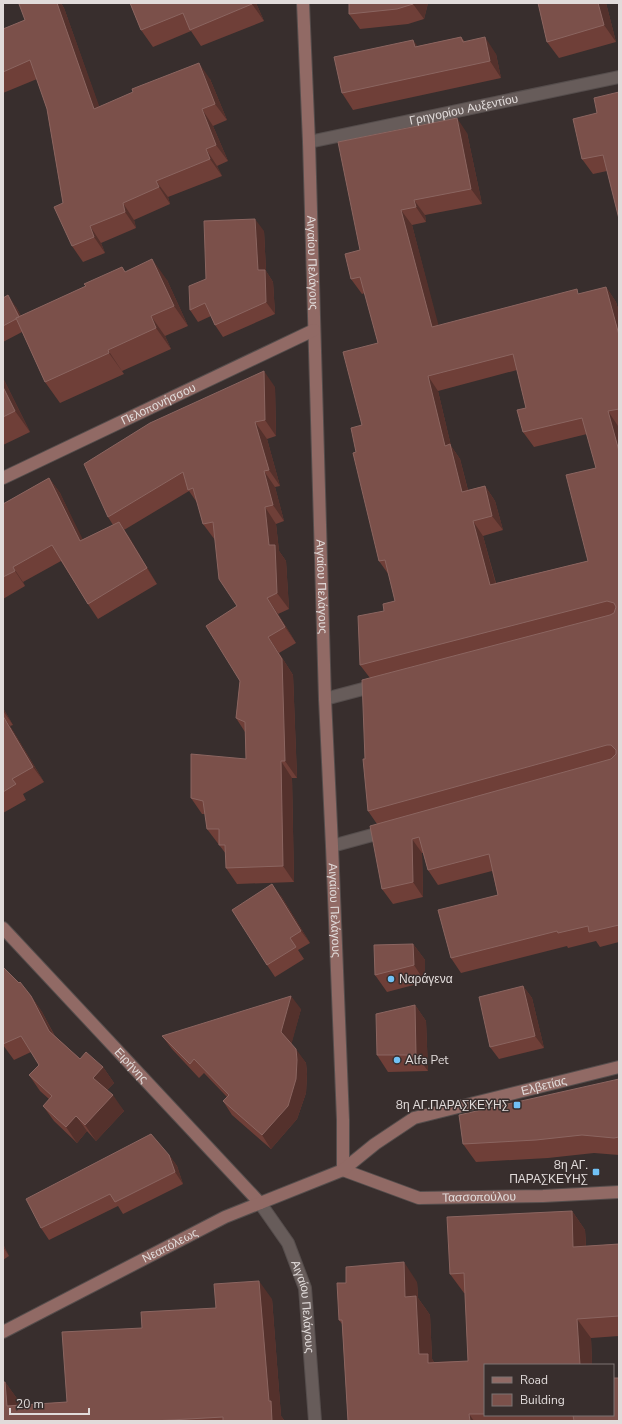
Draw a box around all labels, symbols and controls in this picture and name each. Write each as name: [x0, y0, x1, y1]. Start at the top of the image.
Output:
street label: Γρηγορίου Αυξεντίου: [408, 90, 519, 129]
street label: Αιγαίου Πελάγους: [303, 215, 322, 310]
street label: Πελοπονήσσου: [118, 379, 198, 429]
street label: Αιγαίου Πελάγους: [312, 539, 331, 634]
street label: Αιγαίου Πελάγους: [325, 863, 344, 958]
place label: Ναράγενα: [399, 971, 453, 987]
marker: Ναράγενα: [386, 974, 396, 984]
street label: Ειρήνης: [111, 1044, 152, 1087]
place label: Alfa Pet: [405, 1052, 449, 1068]
marker: Alfa Pet: [392, 1055, 402, 1065]
street label: Ελβετίας: [519, 1072, 569, 1099]
place label: 8η ΑΓ.ΠΑΡΑΣΚΕΥΗΣ: [396, 1097, 509, 1113]
marker: 8η ΑΓ.ΠΑΡΑΣΚΕΥΗΣ: [512, 1100, 522, 1110]
place label: 8η ΑΓ. ΠΑΡΑΣΚΕΥΗΣ: [509, 1157, 588, 1187]
marker: 8η ΑΓ. ΠΑΡΑΣΚΕΥΗΣ: [591, 1167, 601, 1177]
street label: Τασσοπούλου: [442, 1188, 516, 1206]
street label: Νεαπόλεως: [139, 1224, 201, 1267]
street label: Αιγαίου Πελάγους: [287, 1258, 318, 1354]
legend: [484, 1364, 614, 1416]
text: Road: [520, 1372, 548, 1388]
scale bar: [10, 1390, 89, 1416]
text: Building: [520, 1392, 565, 1408]
text: 20 m: [16, 1396, 44, 1412]

